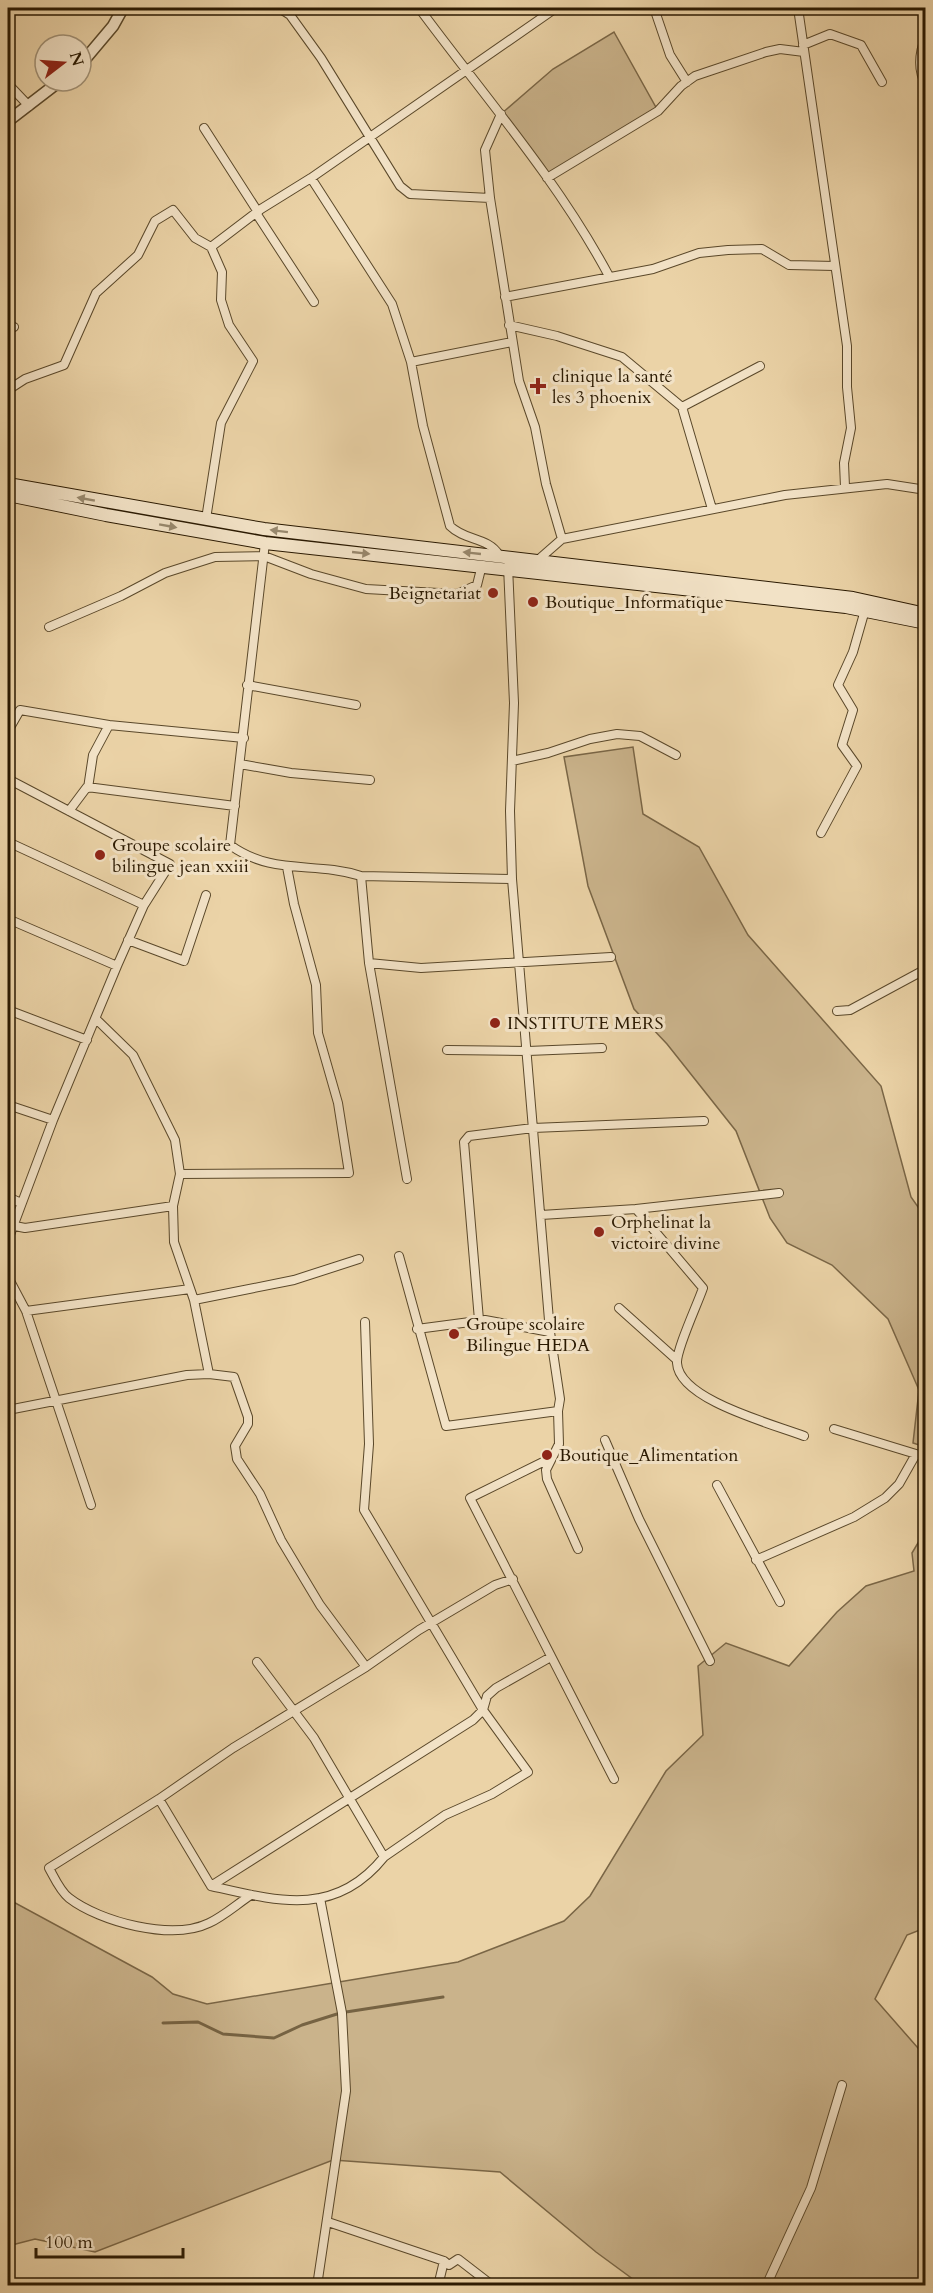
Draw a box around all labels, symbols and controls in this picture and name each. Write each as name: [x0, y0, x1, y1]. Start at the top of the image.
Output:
north arrow: [33, 33, 93, 93]
text: N: [64, 49, 89, 69]
place label: clinique la santé les 3 phoenix: [552, 364, 673, 410]
marker: clinique la santé les 3 phoenix: [529, 377, 547, 395]
one-way arrow: [77, 494, 96, 503]
one-way arrow: [159, 522, 178, 531]
one-way arrow: [269, 526, 288, 535]
one-way arrow: [352, 548, 371, 558]
one-way arrow: [463, 548, 482, 557]
place label: Beignetariat: [388, 581, 481, 606]
marker: Beignetariat: [486, 586, 500, 600]
place label: Boutique_Informatique: [545, 590, 724, 615]
marker: Boutique_Informatique: [526, 595, 540, 609]
place label: Groupe scolaire bilingue jean xxiii: [112, 833, 249, 879]
marker: Groupe scolaire bilingue jean xxiii: [93, 848, 107, 862]
place label: INSTITUTE MERS: [507, 1011, 663, 1036]
marker: INSTITUTE MERS: [488, 1016, 502, 1030]
place label: Orphelinat la victoire divine: [611, 1210, 721, 1256]
marker: Orphelinat la victoire divine: [592, 1225, 606, 1239]
place label: Groupe scolaire Bilingue HEDA: [466, 1312, 590, 1358]
marker: Groupe scolaire Bilingue HEDA: [447, 1327, 461, 1341]
place label: Boutique_Alimentation: [559, 1443, 739, 1468]
marker: Boutique_Alimentation: [540, 1448, 554, 1462]
scale bar: [36, 2221, 183, 2259]
text: 100 m: [45, 2230, 93, 2255]

